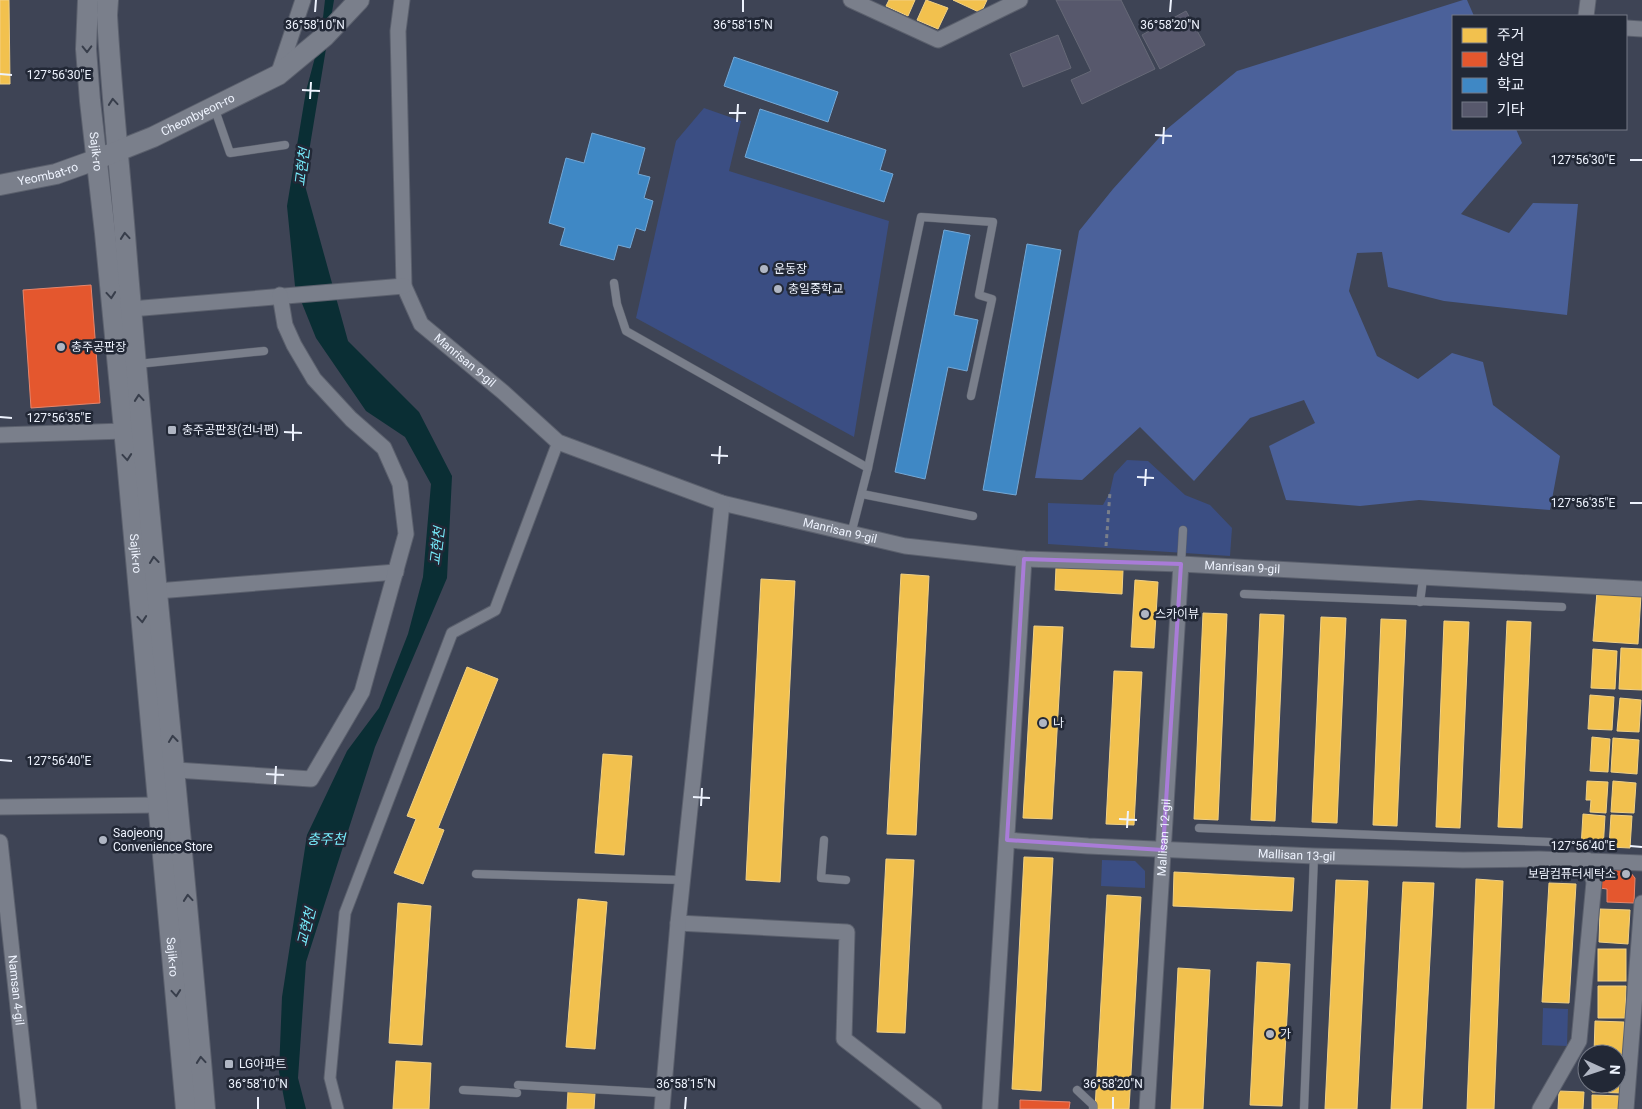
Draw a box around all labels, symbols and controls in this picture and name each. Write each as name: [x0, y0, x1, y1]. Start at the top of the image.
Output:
legend: [1452, 15, 1627, 130]
text: 36°58'10"N: [285, 18, 345, 32]
text: 36°58'15"N: [713, 18, 773, 32]
text: 36°58'20"N: [1140, 18, 1200, 32]
text: 주거: [1497, 26, 1525, 44]
one-way arrow: [82, 45, 92, 53]
text: 상업: [1497, 51, 1525, 69]
text: 127°56'30"E: [27, 68, 91, 82]
text: 학교: [1497, 76, 1525, 94]
street label: Cheonbyeon-ro: [159, 90, 237, 139]
one-way arrow: [108, 98, 119, 106]
text: 기타: [1497, 101, 1525, 119]
street label: Sajik-ro: [87, 131, 105, 172]
water label: 교현천: [292, 146, 312, 187]
text: 127°56'30"E: [1551, 153, 1615, 167]
street label: Yeombat-ro: [16, 160, 80, 188]
one-way arrow: [120, 232, 131, 240]
place label: 운동장: [774, 262, 807, 276]
marker: 운동장: [758, 263, 770, 275]
place label: 충일중학교: [788, 282, 843, 296]
marker: 충일중학교: [772, 283, 784, 295]
one-way arrow: [105, 292, 116, 300]
street label: Manrisan 9-gil: [431, 331, 499, 390]
place label: 충주공판장: [71, 340, 126, 354]
marker: 충주공판장: [55, 341, 67, 353]
one-way arrow: [133, 394, 144, 402]
text: 127°56'35"E: [27, 411, 91, 425]
place label: 충주공판장(건너편): [182, 423, 279, 437]
marker: 충주공판장(건너편): [166, 424, 178, 436]
one-way arrow: [121, 453, 132, 461]
text: 127°56'35"E: [1551, 496, 1615, 510]
street label: Manrisan 9-gil: [802, 515, 878, 546]
water label: 교현천: [427, 525, 447, 566]
street label: Sajik-ro: [127, 533, 144, 574]
one-way arrow: [149, 556, 160, 564]
street label: Manrisan 9-gil: [1204, 558, 1281, 576]
place label: 스카이뷰: [1155, 607, 1199, 621]
marker: 스카이뷰: [1139, 608, 1151, 620]
one-way arrow: [136, 615, 147, 623]
place label: 나: [1053, 716, 1064, 730]
marker: 나: [1037, 717, 1049, 729]
one-way arrow: [167, 735, 178, 743]
text: 127°56'40"E: [27, 754, 91, 768]
street label: Mallisan 12-gil: [1155, 798, 1173, 877]
place label: Saojeong Convenience Store: [113, 826, 213, 854]
water label: 충주천: [307, 831, 346, 847]
marker: Saojeong Convenience Store: [97, 834, 109, 846]
text: 127°56'40"E: [1551, 839, 1615, 853]
street label: Mallisan 13-gil: [1258, 847, 1336, 864]
place label: 보람컴퓨터세탁소: [1528, 867, 1616, 881]
marker: 보람컴퓨터세탁소: [1620, 868, 1632, 880]
one-way arrow: [182, 894, 193, 902]
water label: 교현천: [294, 905, 319, 948]
street label: Sajik-ro: [163, 936, 181, 977]
street label: Namsan 4-gil: [5, 954, 27, 1026]
one-way arrow: [170, 989, 181, 997]
place label: 가: [1280, 1027, 1291, 1041]
marker: 가: [1264, 1028, 1276, 1040]
north arrow: [1577, 1044, 1627, 1094]
one-way arrow: [196, 1056, 207, 1064]
place label: LG아파트: [239, 1057, 286, 1071]
marker: LG아파트: [223, 1058, 235, 1070]
text: N: [1607, 1064, 1623, 1075]
text: 36°58'10"N: [228, 1077, 288, 1091]
text: 36°58'15"N: [656, 1077, 716, 1091]
text: 36°58'20"N: [1083, 1077, 1143, 1091]

